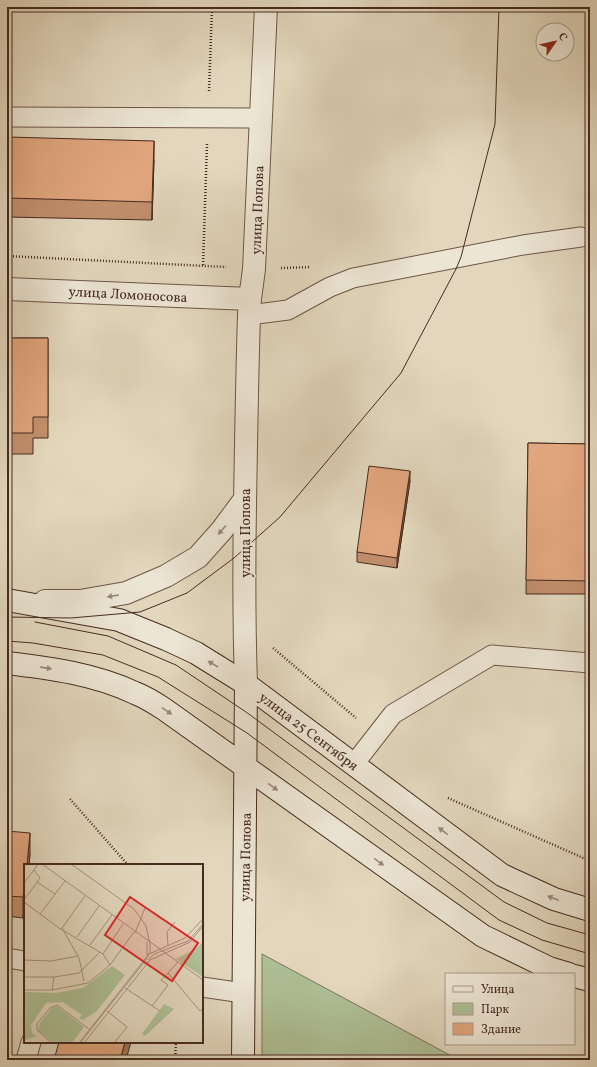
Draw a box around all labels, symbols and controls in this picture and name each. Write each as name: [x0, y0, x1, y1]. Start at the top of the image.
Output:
north arrow: [535, 22, 575, 62]
text: С: [554, 30, 570, 44]
street label: улица Попова: [247, 165, 270, 255]
street label: улица Ломоносова: [68, 283, 188, 308]
street label: улица Попова: [237, 488, 256, 578]
one-way arrow: [217, 525, 226, 536]
one-way arrow: [106, 593, 119, 599]
one-way arrow: [207, 660, 219, 667]
one-way arrow: [40, 666, 52, 672]
street label: улица 25 Сентября: [254, 689, 362, 776]
one-way arrow: [162, 707, 172, 715]
one-way arrow: [268, 783, 278, 791]
street label: улица Попова: [236, 812, 257, 902]
one-way arrow: [437, 826, 448, 835]
one-way arrow: [374, 858, 384, 866]
inset map: [24, 864, 203, 1043]
one-way arrow: [546, 894, 558, 900]
legend: [445, 973, 575, 1045]
text: Улица: [481, 982, 514, 998]
text: Парк: [481, 1002, 509, 1018]
text: Здание: [481, 1022, 521, 1038]

